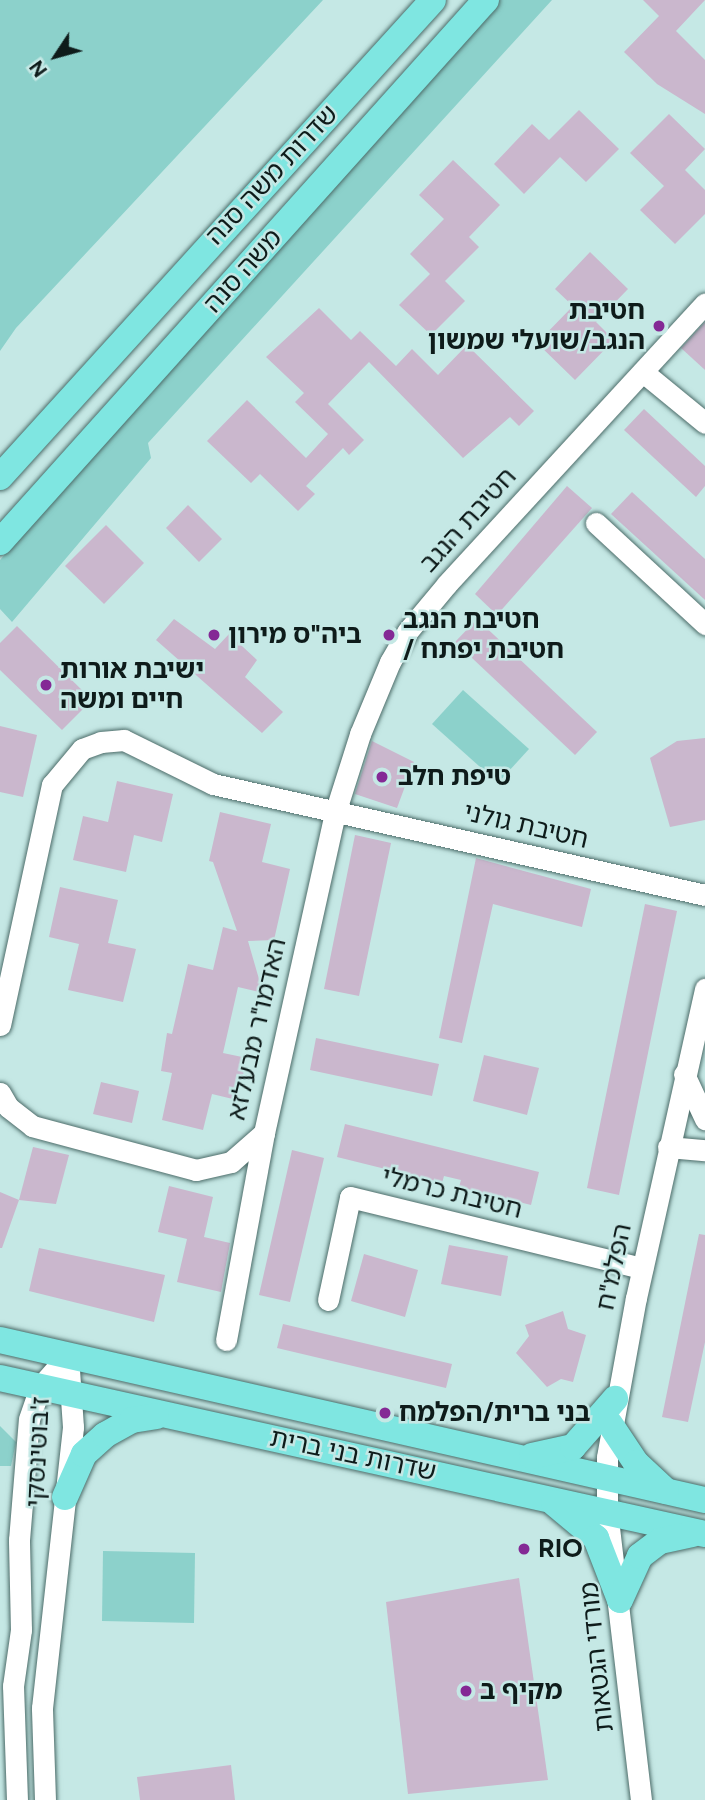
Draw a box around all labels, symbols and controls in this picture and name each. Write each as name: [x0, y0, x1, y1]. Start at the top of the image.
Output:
north arrow: [21, 21, 91, 91]
text: N: [25, 56, 52, 81]
street label: שדרות משה סנה: [199, 99, 345, 251]
street label: משה סנה: [197, 223, 289, 319]
place label: חטיבת הנגב/שועלי שמשון: [428, 295, 645, 356]
marker: חטיבת הנגב/שועלי שמשון: [651, 318, 667, 334]
street label: חטיבת הנגב: [413, 461, 523, 579]
place label: חטיבת הנגב / חטיבת יפתח: [403, 604, 564, 666]
place label: ביה"ס מירון: [228, 619, 362, 651]
marker: ביה"ס מירון: [206, 627, 222, 643]
marker: חטיבת הנגב / חטיבת יפתח: [381, 627, 397, 643]
place label: ישיבת אורות חיים ומשה: [60, 654, 204, 716]
marker: ישיבת אורות חיים ומשה: [38, 677, 54, 693]
place label: טיפת חלב: [398, 761, 511, 793]
marker: טיפת חלב: [372, 767, 392, 787]
street label: חטיבת גולני: [461, 797, 591, 855]
street label: האדמו"ר מבעלזא: [221, 935, 293, 1123]
street label: חטיבת כרמלי: [378, 1160, 526, 1226]
street label: הפלמ"ח: [590, 1221, 638, 1313]
street label: ז'בוטינסקי: [20, 1396, 56, 1508]
place label: בני ברית/הפלמח: [399, 1397, 590, 1429]
marker: בני ברית/הפלמח: [377, 1405, 393, 1421]
street label: שדרות בני ברית: [267, 1422, 439, 1488]
place label: RIO: [538, 1533, 583, 1565]
marker: RIO: [516, 1541, 532, 1557]
street label: מורדי הגטאות: [574, 1580, 620, 1734]
place label: מקיף ב: [480, 1675, 563, 1707]
marker: מקיף ב: [458, 1683, 474, 1699]

